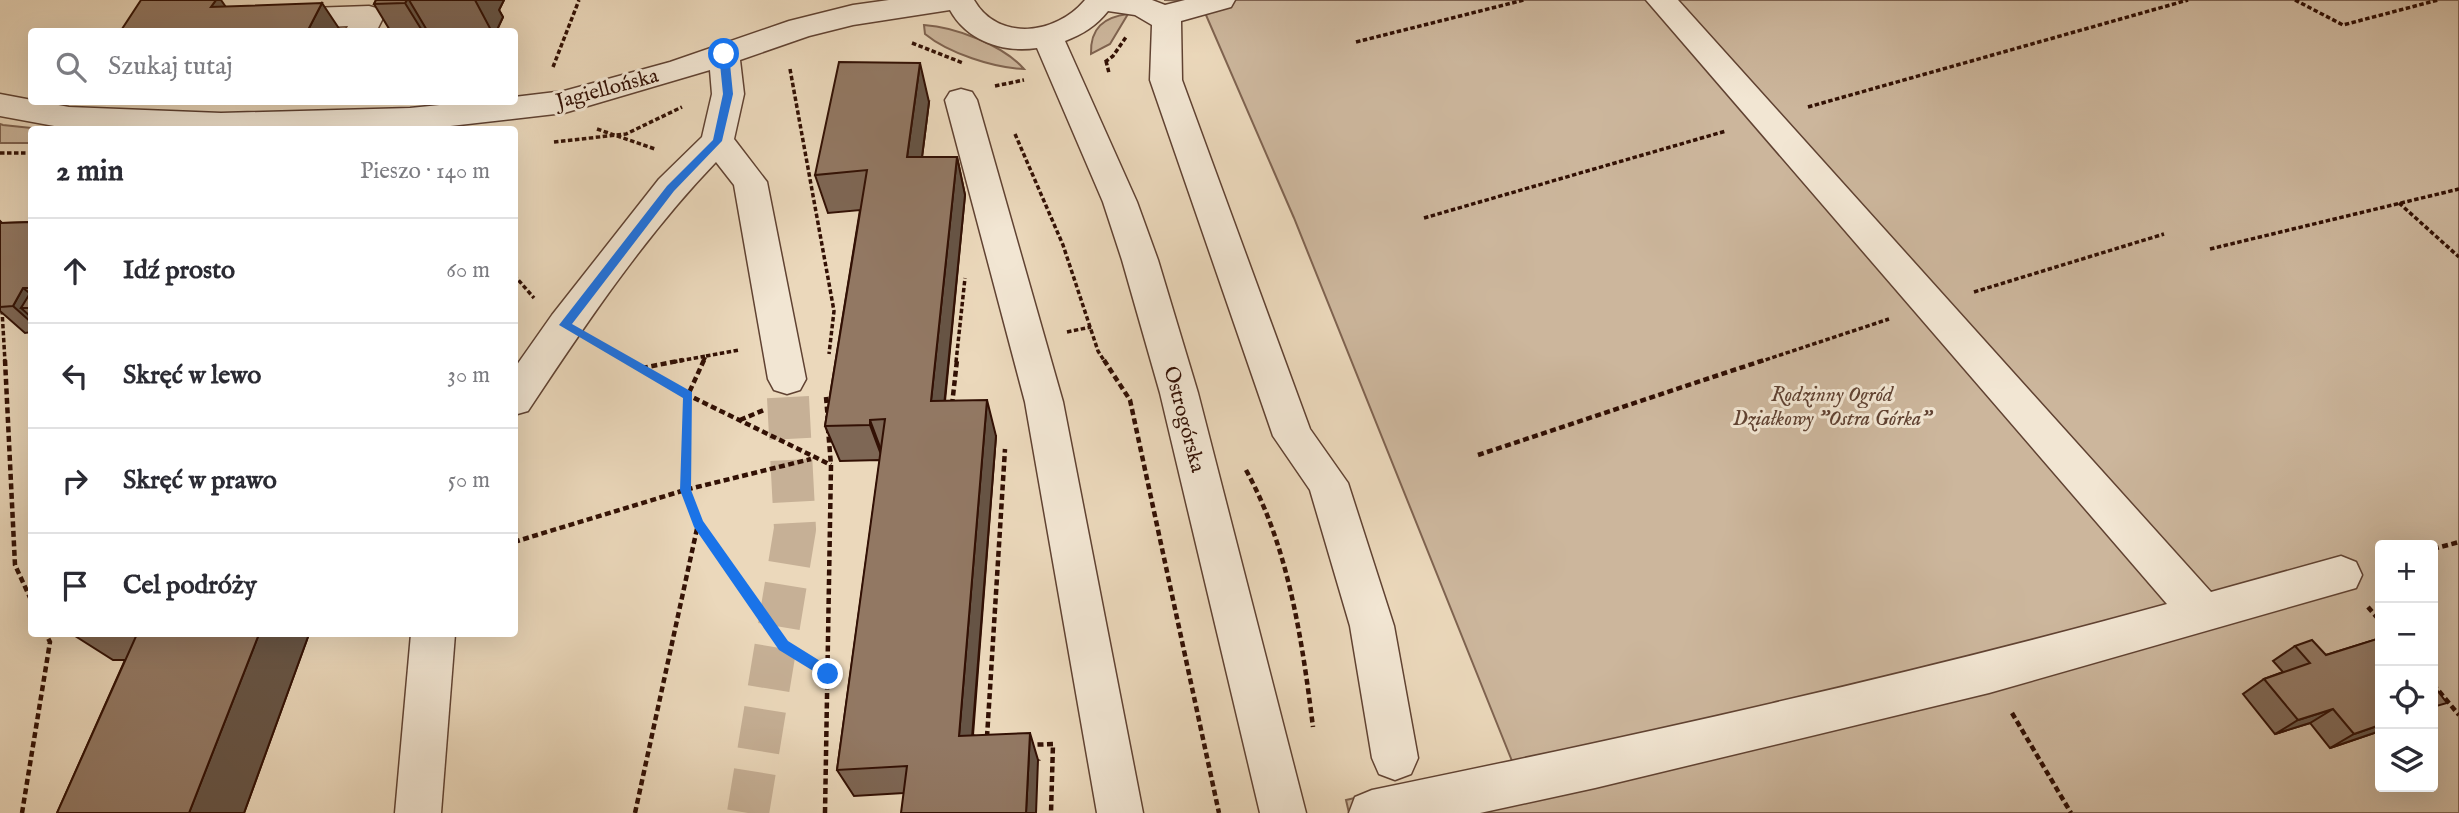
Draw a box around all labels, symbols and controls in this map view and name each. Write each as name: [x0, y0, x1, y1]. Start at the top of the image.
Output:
search box: [28, 28, 518, 105]
route start: [708, 38, 739, 69]
icon: search: [52, 48, 90, 86]
text: Szukaj tutaj: [108, 50, 233, 83]
street label: Jagiellońska: [551, 63, 663, 117]
text: 2 min: [56, 153, 124, 191]
text: Pieszo · 140 m: [360, 157, 490, 186]
icon: ahead: [56, 252, 94, 290]
text: Idź prosto: [123, 254, 235, 287]
text: 60 m: [446, 256, 490, 285]
icon: left: [56, 357, 94, 395]
text: Skręć w lewo: [123, 359, 261, 392]
text: 30 m: [447, 361, 490, 390]
street label: Ostrogórska: [1156, 363, 1211, 476]
park label: Rodzinny Ogród Działkowy "Ostra Górka": [1733, 382, 1934, 433]
icon: right: [56, 462, 94, 500]
text: Skręć w prawo: [123, 464, 277, 497]
text: 50 m: [448, 466, 490, 495]
map controls: [2375, 540, 2438, 792]
button: +: [2375, 540, 2438, 603]
icon: arrive: [56, 567, 94, 605]
text: Cel podróży: [123, 569, 257, 602]
button: −: [2375, 603, 2438, 666]
route end: [812, 658, 843, 689]
button: locate: [2375, 666, 2438, 729]
button: layers: [2375, 729, 2438, 792]

